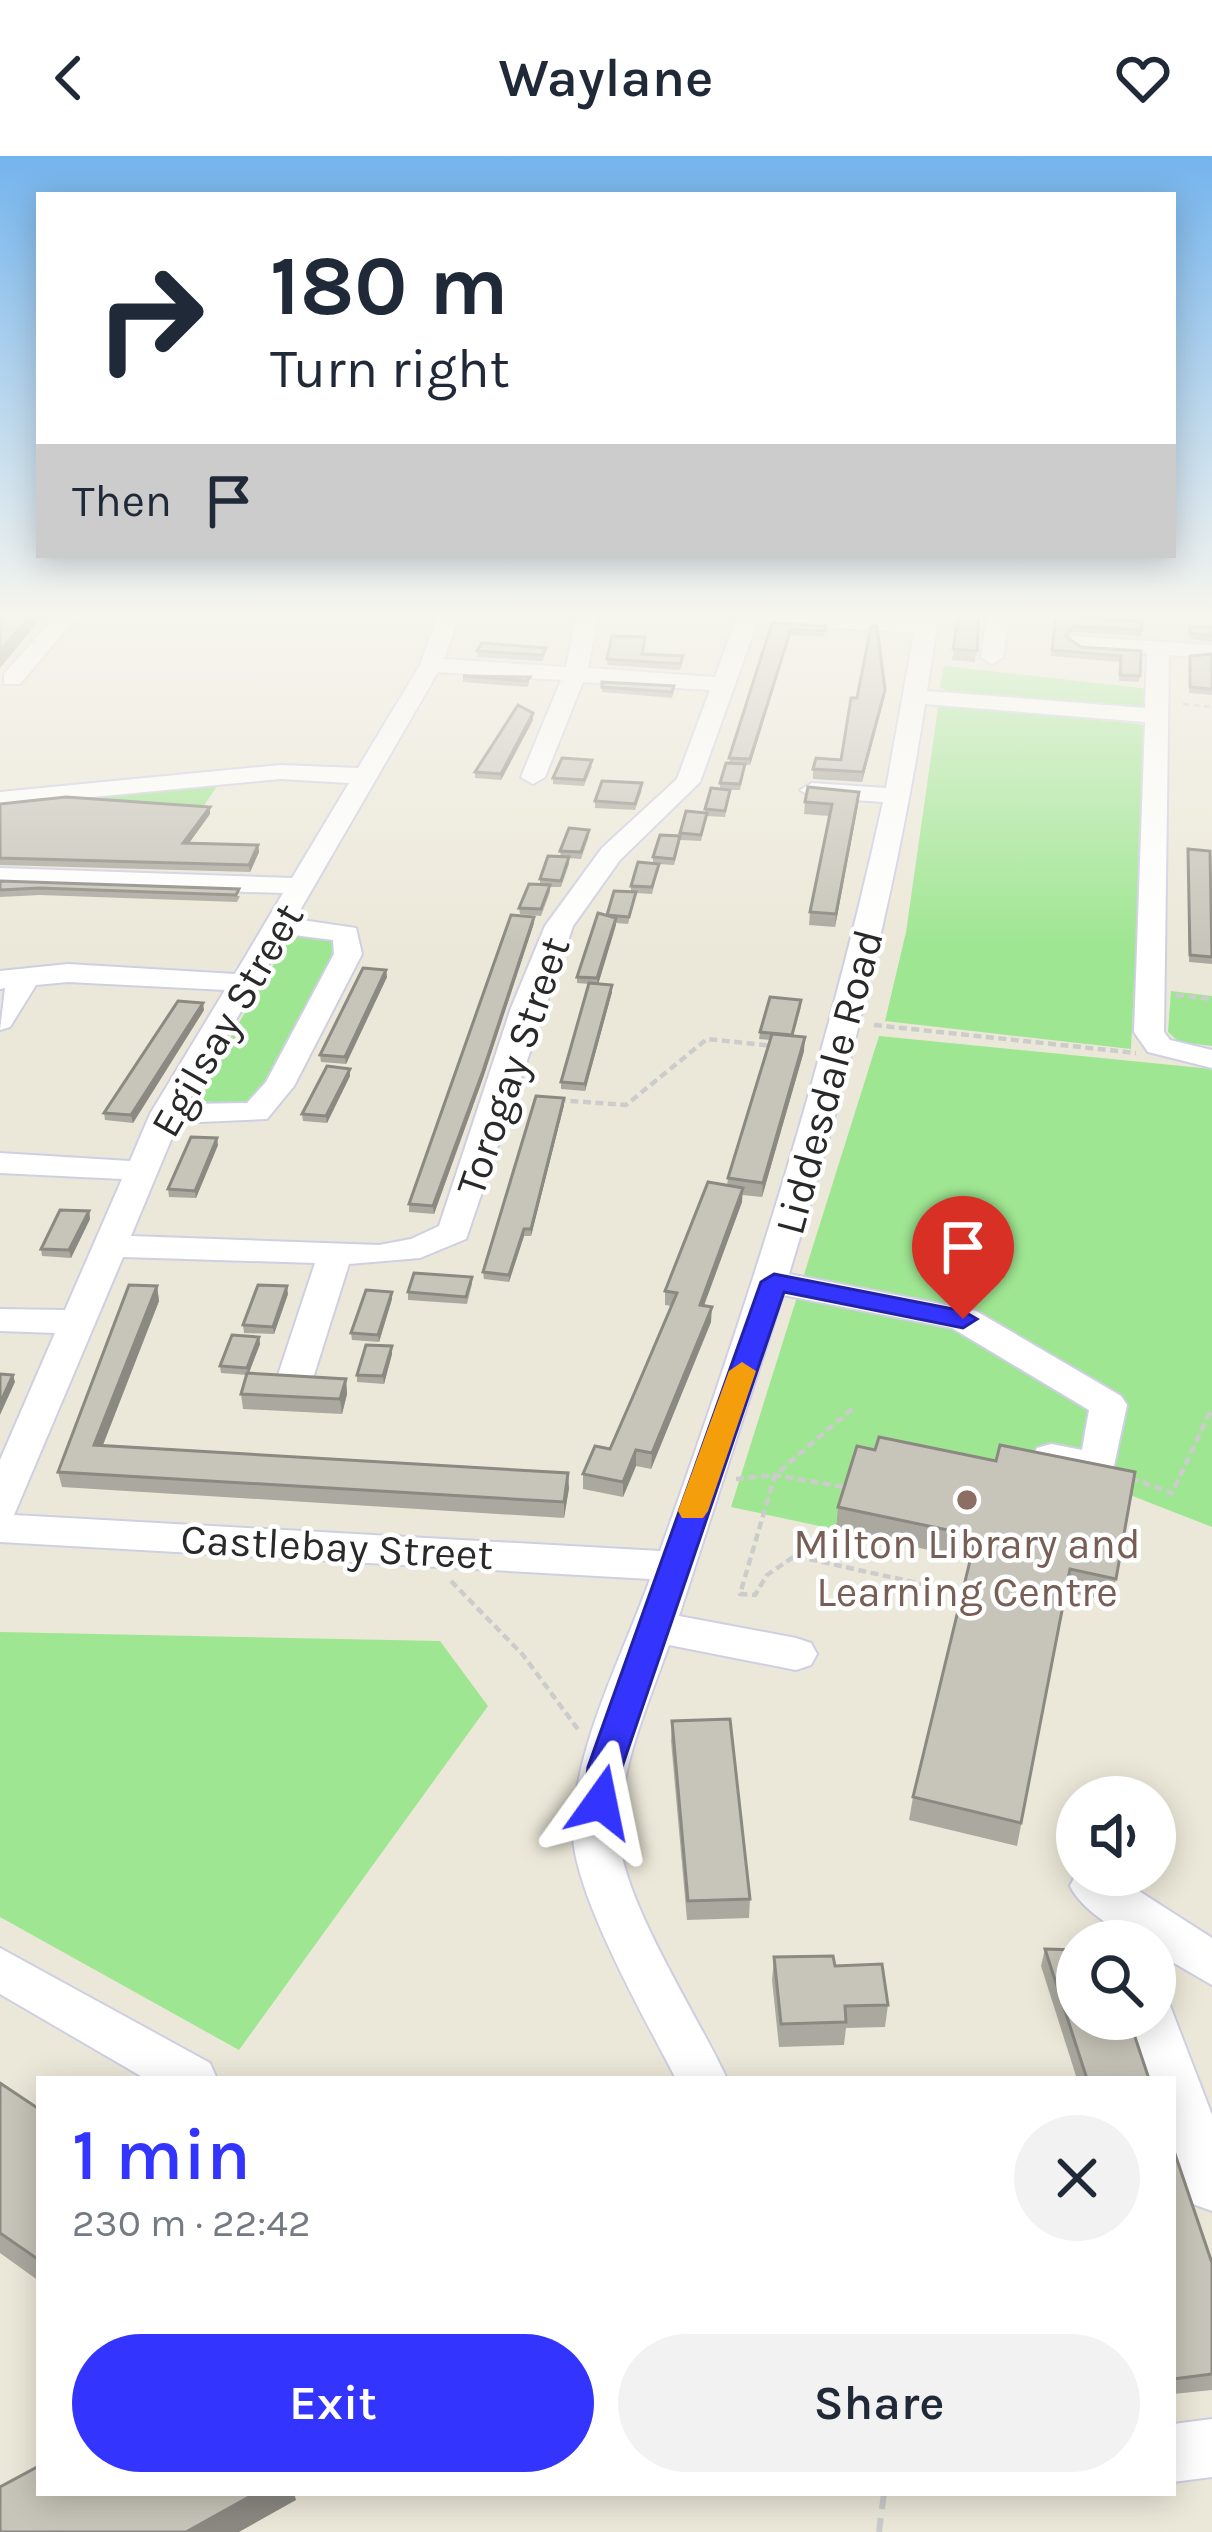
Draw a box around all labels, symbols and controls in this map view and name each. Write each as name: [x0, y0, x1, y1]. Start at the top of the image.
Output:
icon: back: [36, 45, 102, 111]
icon: heart: [1110, 45, 1176, 111]
text: Waylane: [499, 46, 713, 110]
text: 180 m: [270, 237, 508, 335]
icon: right: [72, 240, 228, 396]
text: Turn right: [270, 337, 510, 401]
icon: arrive: [196, 468, 262, 534]
text: Then: [72, 475, 172, 527]
street label: Egilsay Street: [140, 894, 314, 1146]
street label: Liddesdale Road: [764, 924, 894, 1240]
street label: Torogay Street: [445, 930, 581, 1202]
pin: [912, 1196, 1014, 1319]
icon: arrive: [930, 1214, 996, 1280]
marker: Milton Library and Learning Centre: [954, 1487, 980, 1513]
street label: Castlebay Street: [179, 1514, 495, 1580]
place label: Milton Library and Learning Centre: [793, 1519, 1141, 1617]
position arrow: [538, 1739, 664, 1865]
map controls: [1056, 1776, 1176, 2040]
button: sound: [1056, 1776, 1176, 1896]
button: search: [1056, 1920, 1176, 2040]
text: 1 min: [72, 2113, 251, 2197]
button: close: [1014, 2115, 1140, 2241]
text: 230 m · 22:42: [72, 2200, 311, 2246]
button: Exit: [72, 2334, 594, 2472]
button: Share: [618, 2334, 1140, 2472]

